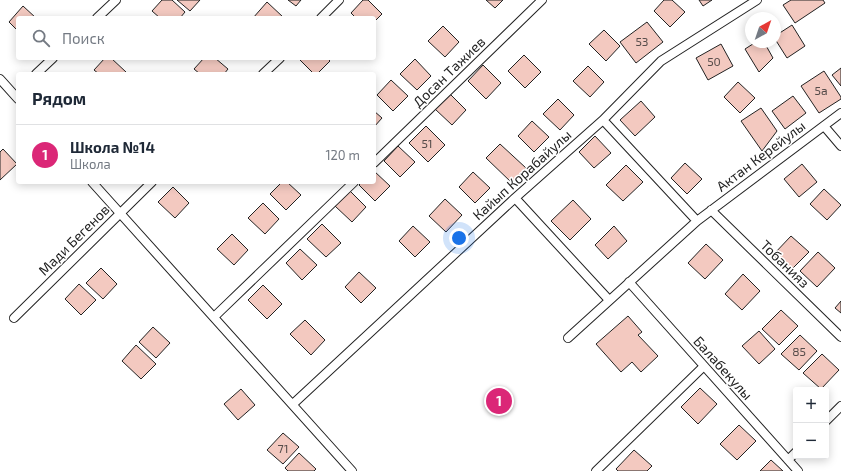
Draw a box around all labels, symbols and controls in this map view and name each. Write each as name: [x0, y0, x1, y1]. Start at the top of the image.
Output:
north arrow: [745, 12, 781, 48]
search box: [16, 16, 376, 60]
icon: search: [30, 27, 52, 49]
text: Поиск: [62, 29, 105, 47]
street label: Досан Тажиев: [409, 33, 488, 110]
house number: 53: [635, 34, 649, 48]
house number: 50: [707, 54, 721, 68]
house number: 5а: [814, 83, 828, 97]
text: Рядом: [32, 88, 86, 108]
street label: Актан Керейулы: [713, 117, 808, 195]
street label: Кайып Корабайулы: [469, 126, 574, 223]
house number: 51: [421, 136, 433, 150]
text: Школа №14: [70, 138, 155, 156]
text: 1: [42, 147, 48, 163]
text: 120 m: [325, 147, 360, 163]
text: Школа: [70, 156, 111, 172]
street label: Мади Бегенов: [35, 201, 113, 279]
your location: [449, 228, 469, 248]
street label: Тобанияз: [757, 236, 813, 291]
street label: Балабекулы: [690, 332, 756, 403]
house number: 85: [792, 344, 806, 358]
pin: 1: [486, 386, 512, 416]
map controls: [793, 387, 829, 459]
button: +: [793, 387, 829, 423]
button: −: [793, 423, 829, 459]
house number: 71: [278, 441, 288, 455]

